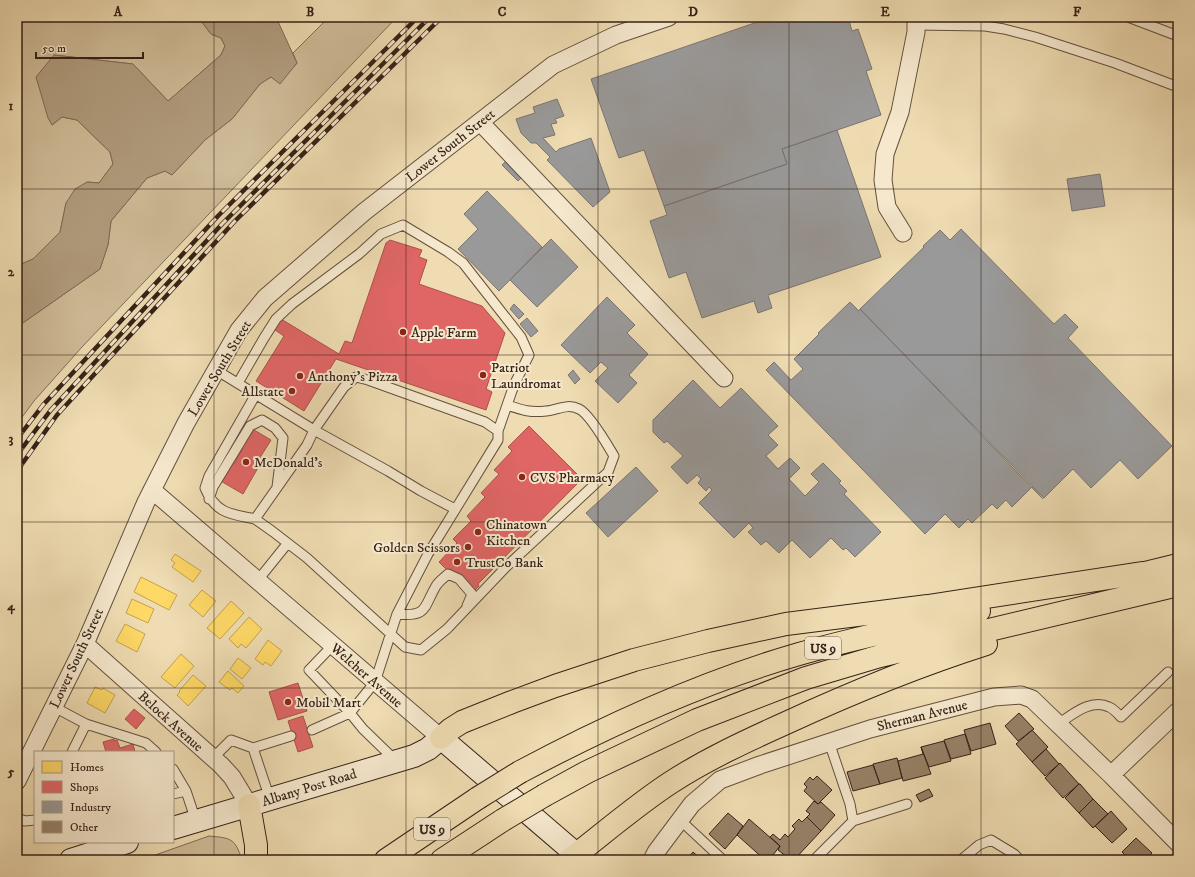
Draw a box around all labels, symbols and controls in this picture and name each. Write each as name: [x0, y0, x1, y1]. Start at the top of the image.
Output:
text: A: [113, 4, 123, 20]
text: B: [306, 4, 314, 20]
text: C: [498, 4, 507, 20]
text: D: [688, 4, 698, 20]
text: E: [880, 4, 890, 20]
text: F: [1073, 4, 1082, 20]
scale bar: [36, 34, 143, 60]
text: 50 m: [42, 41, 66, 56]
text: 1: [9, 98, 14, 114]
street label: Lower South Street: [402, 105, 499, 186]
text: 2: [8, 264, 15, 280]
street label: Lower South Street: [184, 317, 256, 420]
place label: Apple Farm: [411, 324, 477, 342]
marker: Apple Farm: [398, 327, 408, 337]
place label: Patriot Laundromat: [491, 359, 562, 393]
place label: Anthony's Pizza: [308, 368, 398, 386]
marker: Patriot Laundromat: [478, 370, 488, 380]
marker: Anthony's Pizza: [295, 371, 305, 381]
place label: Allstate: [241, 383, 284, 401]
marker: Allstate: [287, 386, 297, 396]
text: 3: [9, 431, 14, 447]
place label: McDonald's: [254, 454, 323, 472]
marker: McDonald's: [241, 457, 251, 467]
place label: CVS Pharmacy: [530, 469, 615, 487]
marker: CVS Pharmacy: [517, 472, 527, 482]
place label: Chinatown Kitchen: [486, 516, 548, 550]
marker: Chinatown Kitchen: [473, 527, 483, 537]
place label: Golden Scissors: [373, 539, 460, 557]
marker: Golden Scissors: [463, 542, 473, 552]
place label: TrustCo Bank: [465, 554, 544, 572]
marker: TrustCo Bank: [452, 557, 462, 567]
text: 4: [6, 598, 15, 615]
street label: Lower South Street: [46, 605, 108, 711]
road number: US 9: [805, 637, 841, 659]
street label: Welcher Avenue: [326, 639, 406, 712]
street label: Belock Avenue: [134, 688, 207, 756]
place label: Mobil Mart: [296, 694, 362, 712]
street label: Sherman Avenue: [875, 696, 970, 736]
marker: Mobil Mart: [283, 697, 293, 707]
legend: [34, 751, 174, 843]
text: Homes: [70, 760, 104, 775]
text: 5: [7, 764, 15, 780]
street label: Albany Post Road: [260, 765, 359, 811]
text: Shops: [70, 780, 98, 795]
text: Industry: [70, 800, 111, 815]
road number: US 9: [414, 818, 450, 840]
text: Other: [70, 820, 99, 835]

